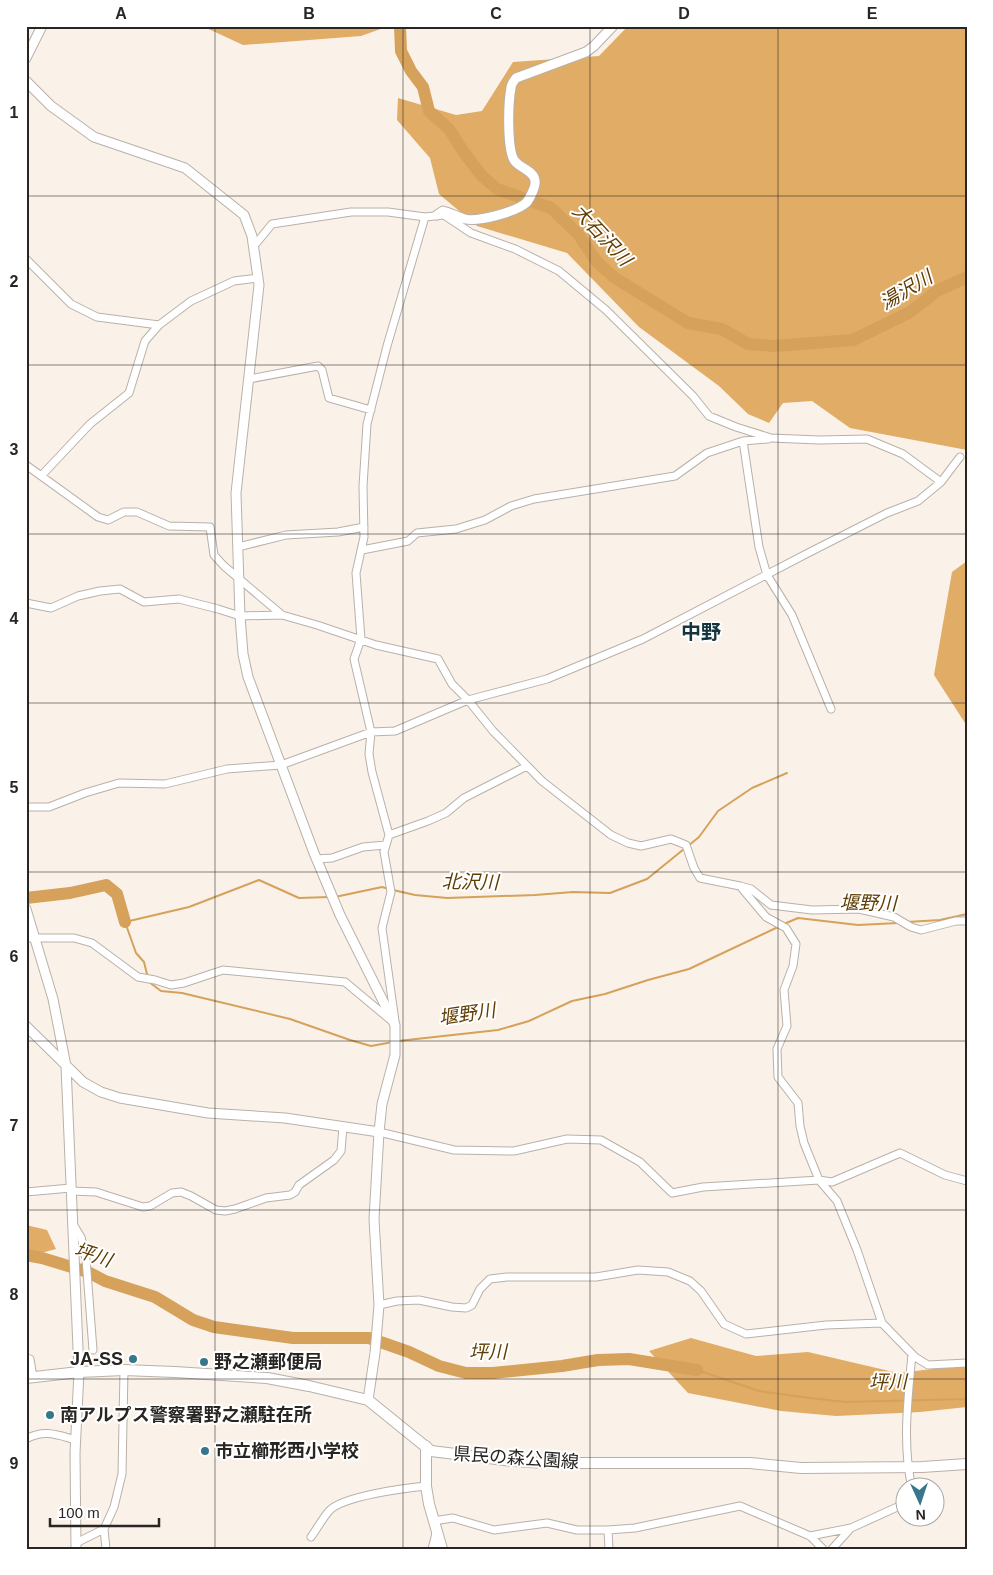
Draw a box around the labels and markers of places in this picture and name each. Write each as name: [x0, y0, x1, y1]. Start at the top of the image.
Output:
place label: JA-SS: [70, 1349, 123, 1369]
place label: 野之瀬郵便局: [214, 1352, 322, 1372]
marker: JA-SS: [127, 1353, 139, 1365]
marker: 野之瀬郵便局: [198, 1356, 210, 1368]
place label: 南アルプス警察署野之瀬駐在所: [60, 1405, 312, 1425]
marker: 南アルプス警察署野之瀬駐在所: [44, 1409, 56, 1421]
place label: 市立櫛形西小学校: [215, 1441, 359, 1461]
marker: 市立櫛形西小学校: [199, 1445, 211, 1457]

